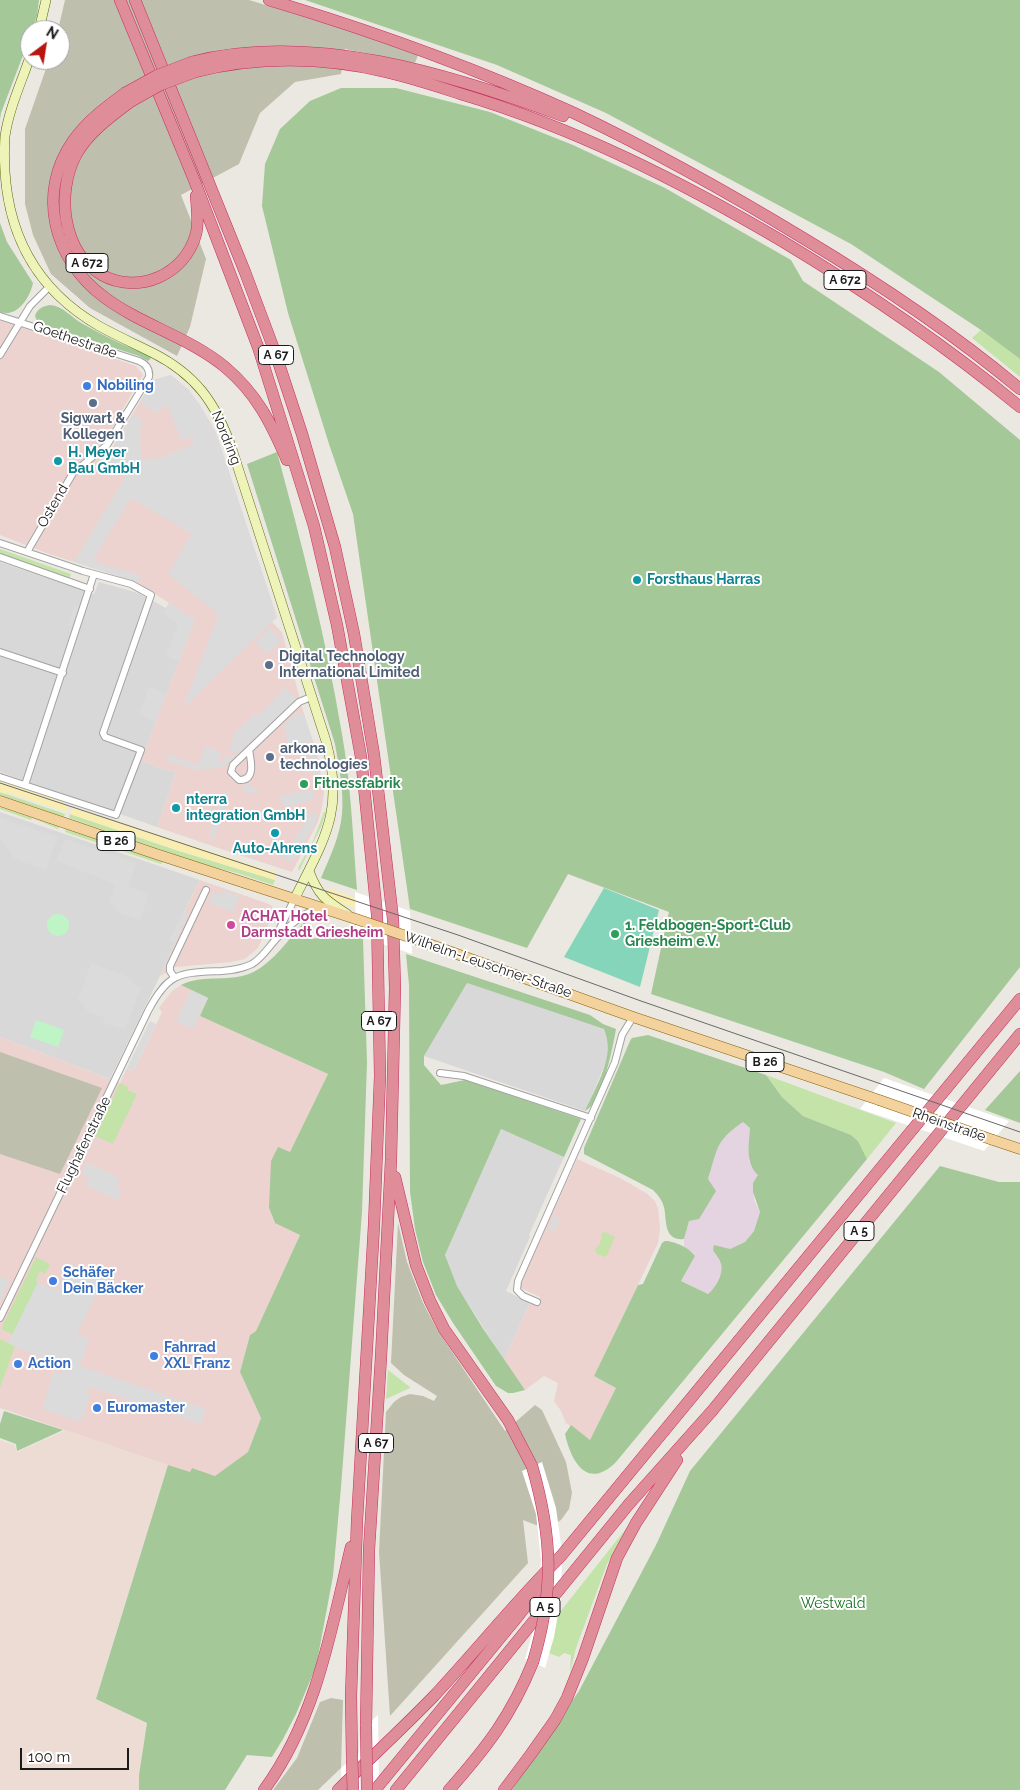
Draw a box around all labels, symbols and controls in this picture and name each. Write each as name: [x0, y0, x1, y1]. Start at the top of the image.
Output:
north arrow: [20, 20, 70, 70]
text: N: [44, 23, 61, 43]
road number: A 672: [66, 254, 108, 272]
road number: A 672: [824, 270, 866, 290]
street label: Goethestraße: [31, 318, 119, 362]
road number: A 67: [258, 346, 294, 364]
place label: Nobiling: [97, 378, 154, 394]
marker: Nobiling: [81, 380, 93, 392]
marker: Sigwart & Kollegen: [87, 397, 99, 409]
street label: Nordring: [207, 408, 245, 468]
place label: Sigwart & Kollegen: [61, 411, 125, 444]
place label: H. Meyer Bau GmbH: [68, 445, 140, 478]
marker: H. Meyer Bau GmbH: [52, 455, 64, 467]
street label: Ostend: [34, 481, 72, 531]
place label: Forsthaus Harras: [647, 572, 760, 588]
marker: Forsthaus Harras: [631, 574, 643, 586]
place label: Digital Technology International Limited: [279, 649, 420, 682]
marker: Digital Technology International Limited: [263, 659, 275, 671]
place label: arkona technologies: [280, 741, 368, 774]
marker: arkona technologies: [264, 751, 276, 763]
place label: Fitnessfabrik: [314, 776, 400, 792]
marker: Fitnessfabrik: [298, 778, 310, 790]
place label: nterra integration GmbH: [186, 792, 305, 824]
marker: nterra integration GmbH: [170, 802, 182, 814]
marker: Auto-Ahrens: [269, 827, 281, 839]
road number: B 26: [97, 831, 135, 850]
place label: Auto-Ahrens: [233, 841, 317, 857]
place label: ACHAT Hotel Darmstadt Griesheim: [241, 909, 383, 942]
place label: 1. Feldbogen-Sport-Club Griesheim e.V.: [625, 918, 791, 950]
marker: ACHAT Hotel Darmstadt Griesheim: [225, 919, 237, 931]
street label: Wilhelm-Leuschner-Straße: [402, 928, 574, 1002]
marker: 1. Feldbogen-Sport-Club Griesheim e.V.: [609, 928, 621, 940]
road number: A 67: [362, 1011, 396, 1030]
road number: B 26: [746, 1052, 784, 1072]
street label: Flughafenstraße: [53, 1094, 115, 1196]
street label: Rheinstraße: [910, 1105, 988, 1145]
road number: A 5: [844, 1222, 874, 1240]
place label: Schäfer Dein Bäcker: [63, 1265, 143, 1298]
marker: Schäfer Dein Bäcker: [47, 1275, 59, 1287]
place label: Fahrrad XXL Franz: [164, 1340, 230, 1372]
marker: Fahrrad XXL Franz: [148, 1350, 160, 1362]
place label: Action: [28, 1356, 71, 1372]
marker: Action: [12, 1358, 24, 1370]
place label: Euromaster: [107, 1400, 185, 1416]
marker: Euromaster: [91, 1402, 103, 1414]
road number: A 67: [358, 1434, 394, 1452]
park label: Westwald: [801, 1596, 865, 1612]
road number: A 5: [530, 1598, 560, 1616]
scale bar: [22, 1738, 131, 1770]
text: 100 m: [28, 1748, 70, 1766]

